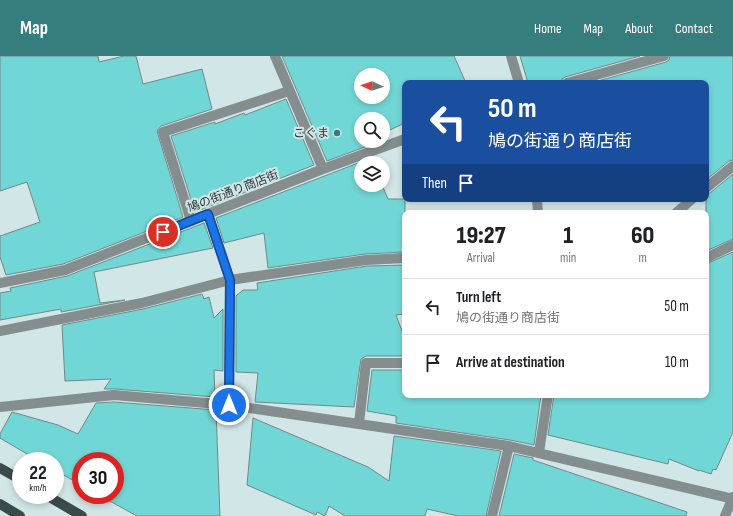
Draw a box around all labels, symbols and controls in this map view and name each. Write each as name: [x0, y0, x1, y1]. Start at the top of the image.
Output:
text: Map: [20, 17, 48, 40]
text: Home: [534, 20, 562, 37]
text: Map: [584, 20, 603, 37]
text: About: [625, 20, 653, 37]
text: Contact: [675, 20, 713, 37]
north arrow: [354, 68, 390, 104]
map controls: [354, 68, 390, 192]
text: 50 m: [488, 92, 537, 125]
icon: left: [422, 96, 474, 148]
button: search: [354, 112, 390, 148]
place label: こぐま: [293, 126, 329, 141]
marker: こぐま: [332, 128, 342, 138]
text: 鳩の街通り商店街: [488, 131, 632, 152]
button: layers: [354, 156, 390, 192]
street label: 鳩の街通り商店街: [186, 167, 281, 216]
icon: arrive: [455, 172, 477, 194]
text: Then: [422, 174, 447, 193]
pin: [146, 215, 180, 249]
icon: arrive: [152, 221, 174, 243]
text: 19:27: [457, 221, 506, 250]
text: 1: [563, 221, 573, 250]
text: 60: [631, 221, 654, 250]
text: Arrival: [467, 250, 495, 266]
text: min: [560, 250, 576, 266]
text: m: [638, 250, 647, 266]
text: Turn left: [456, 288, 501, 307]
icon: left: [422, 296, 444, 318]
text: 50 m: [664, 297, 689, 316]
text: 鳩の街通り商店街: [456, 310, 560, 326]
icon: arrive: [422, 352, 444, 374]
text: Arrive at destination: [456, 353, 565, 372]
text: 10 m: [665, 353, 689, 372]
position arrow: [208, 384, 250, 426]
speed limit sign: 30: [72, 452, 124, 504]
text: 22: [29, 461, 47, 485]
text: km/h: [29, 482, 47, 494]

